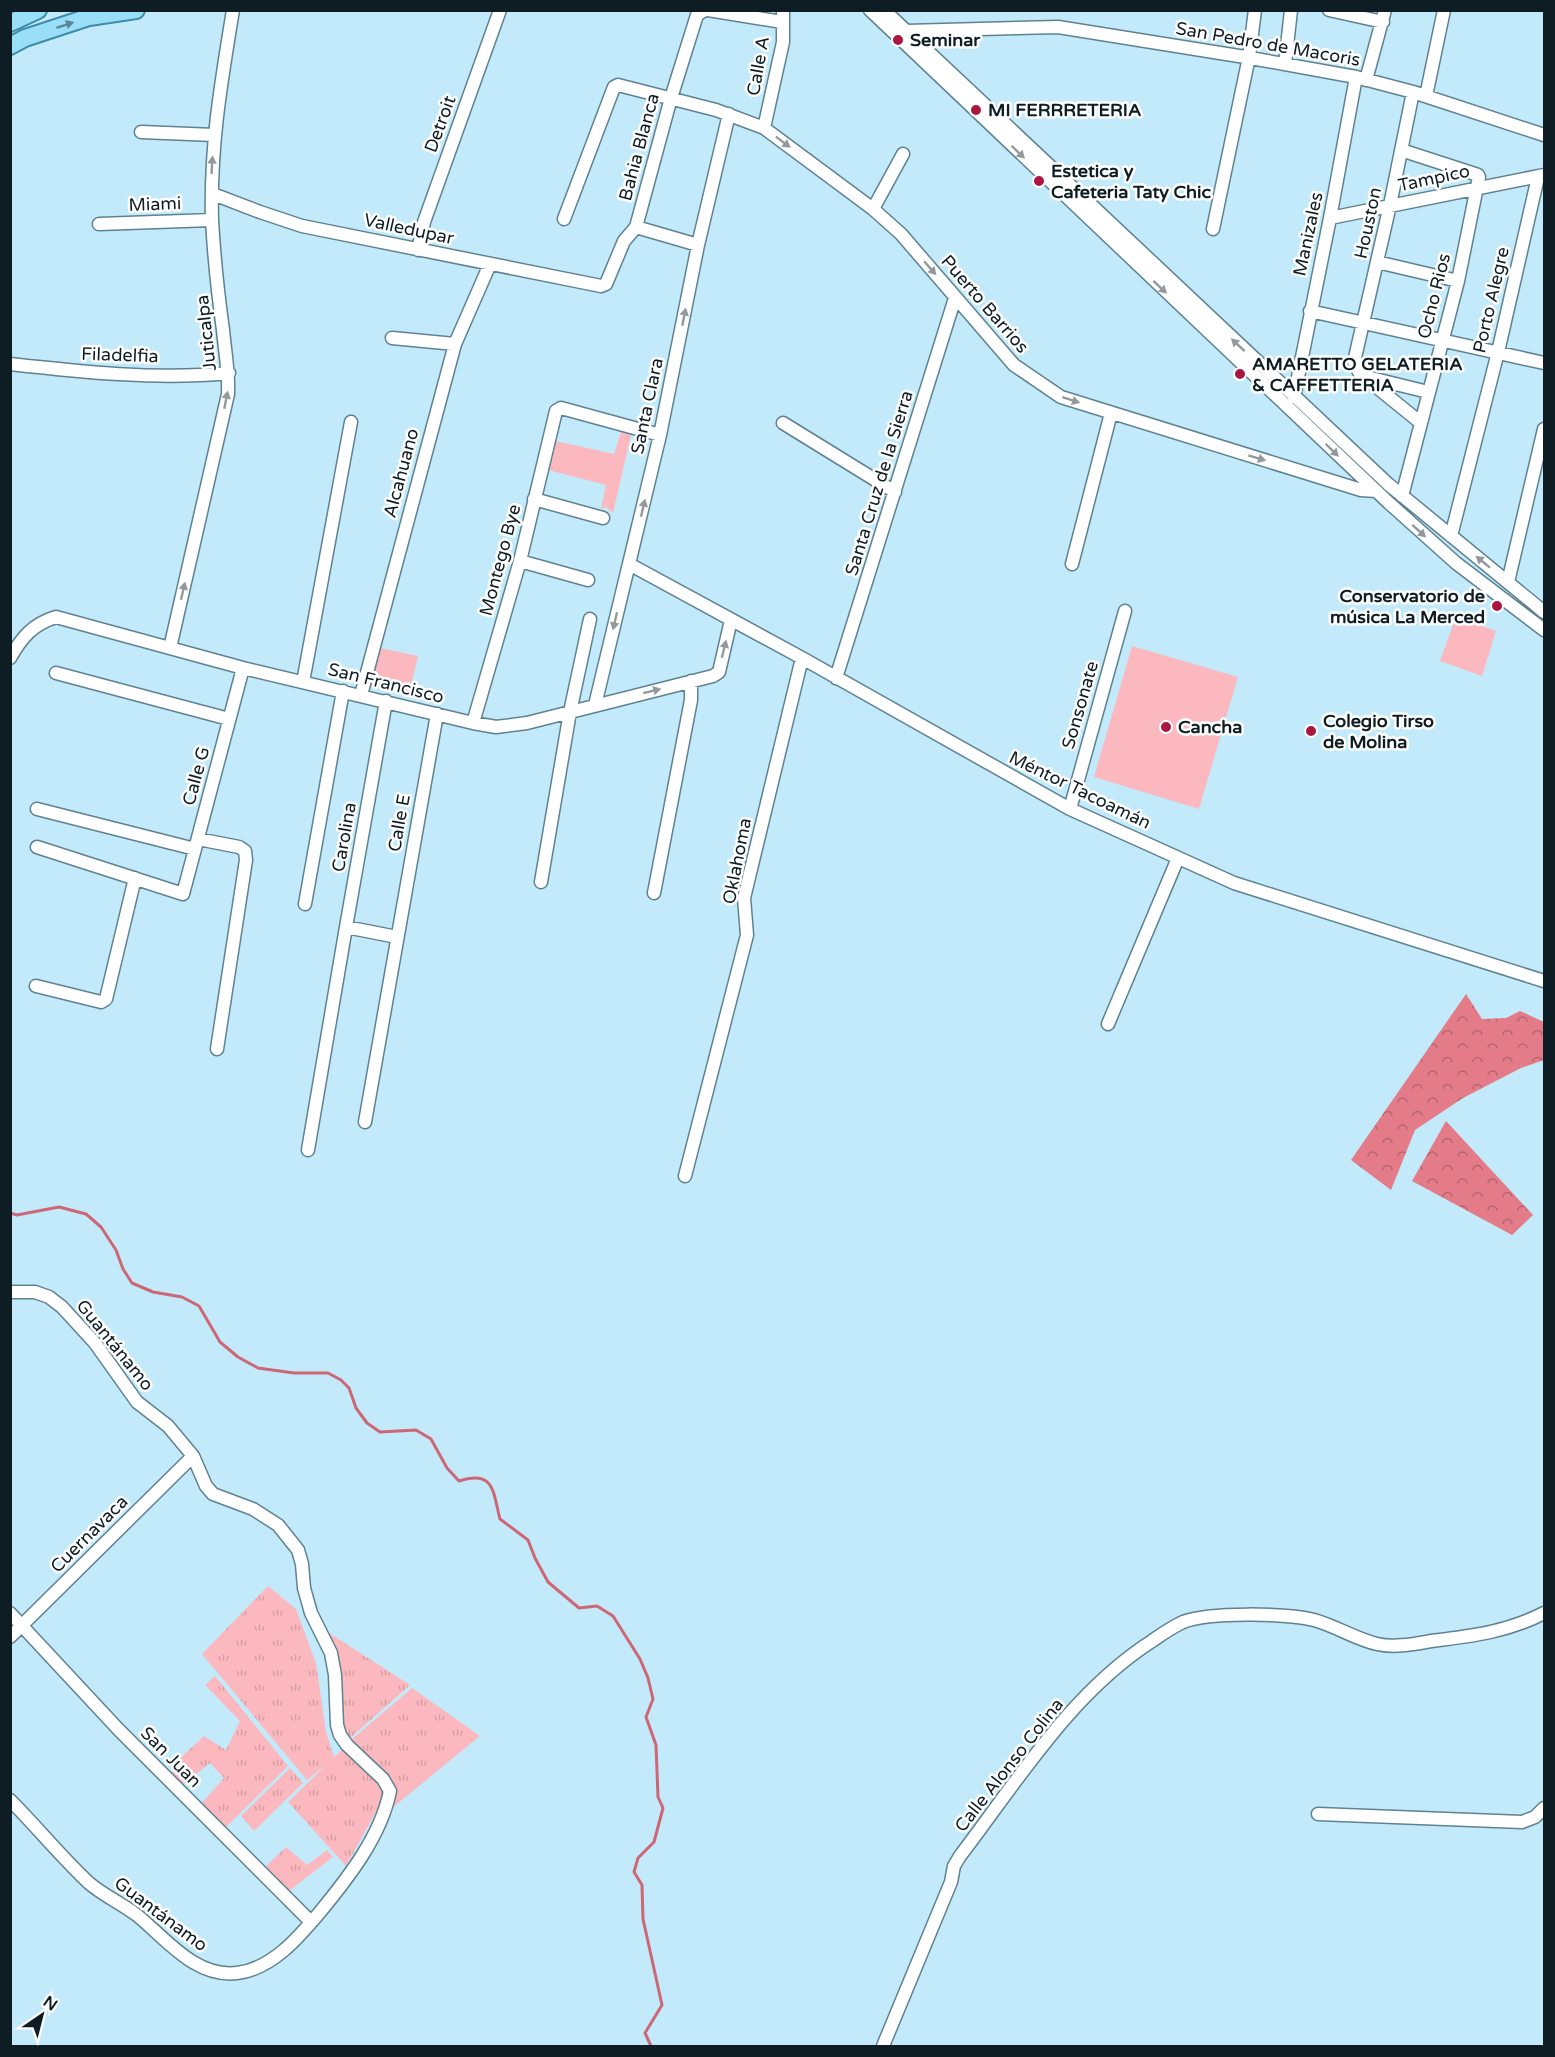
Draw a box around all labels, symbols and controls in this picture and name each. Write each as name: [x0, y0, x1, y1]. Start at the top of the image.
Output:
street label: San Pedro de Macoris: [1174, 17, 1362, 71]
one-way arrow: [56, 20, 74, 29]
place label: Seminar: [910, 29, 981, 51]
marker: Seminar: [891, 33, 905, 47]
street label: Calle A: [742, 35, 774, 97]
street label: Bahia Blanca: [614, 91, 664, 203]
street label: Detroit: [420, 92, 460, 156]
place label: MI FERRRETERIA: [988, 99, 1141, 121]
marker: MI FERRRETERIA: [969, 103, 983, 117]
one-way arrow: [775, 136, 790, 148]
one-way arrow: [1011, 145, 1025, 159]
one-way arrow: [207, 155, 217, 174]
place label: Estetica y Cafeteria Taty Chic: [1051, 160, 1212, 203]
street label: Tampico: [1396, 160, 1472, 196]
marker: Estetica y Cafeteria Taty Chic: [1032, 174, 1046, 188]
street label: Houston: [1350, 185, 1386, 261]
street label: Manizales: [1288, 190, 1328, 278]
street label: Miami: [128, 192, 182, 216]
street label: Valledupar: [362, 209, 456, 249]
street label: Porto Alegre: [1468, 245, 1514, 355]
street label: Puerto Barrios: [936, 250, 1034, 358]
street label: Ocho Rios: [1413, 251, 1455, 341]
one-way arrow: [924, 261, 937, 276]
one-way arrow: [1152, 280, 1167, 294]
street label: Juticalpa: [191, 294, 221, 372]
one-way arrow: [680, 307, 689, 326]
one-way arrow: [1231, 338, 1245, 352]
street label: Filadelfia: [81, 343, 159, 367]
place label: AMARETTO GELATERIA & CAFFETTERIA: [1252, 353, 1463, 396]
street label: Santa Clara: [626, 356, 668, 456]
marker: AMARETTO GELATERIA & CAFFETTERIA: [1233, 367, 1247, 381]
street label: Santa Cruz de la Sierra: [840, 388, 918, 578]
one-way arrow: [222, 391, 231, 410]
one-way arrow: [1062, 396, 1080, 405]
street label: Alcahuano: [379, 426, 423, 520]
one-way arrow: [1324, 443, 1339, 457]
one-way arrow: [1248, 454, 1266, 463]
one-way arrow: [638, 498, 648, 517]
street label: Montego Bye: [475, 502, 525, 618]
one-way arrow: [1411, 524, 1426, 537]
one-way arrow: [1475, 555, 1491, 568]
one-way arrow: [179, 581, 189, 600]
place label: Conservatorio de música La Merced: [1330, 585, 1485, 628]
marker: Conservatorio de música La Merced: [1490, 599, 1504, 613]
one-way arrow: [610, 612, 620, 631]
one-way arrow: [720, 640, 730, 659]
street label: San Francisco: [326, 658, 446, 708]
street label: Sonsonate: [1057, 659, 1103, 751]
one-way arrow: [643, 686, 661, 696]
place label: Colegio Tirso de Molina: [1323, 710, 1434, 753]
place label: Cancha: [1178, 716, 1242, 738]
marker: Cancha: [1159, 720, 1173, 734]
marker: Colegio Tirso de Molina: [1304, 724, 1318, 738]
street label: Calle G: [178, 744, 214, 808]
street label: Méntor Tacoamán: [1005, 746, 1155, 834]
street label: Calle E: [383, 793, 415, 853]
street label: Carolina: [327, 800, 361, 874]
street label: Oklahoma: [718, 816, 756, 906]
street label: Guantánamo: [72, 1295, 159, 1395]
street label: Cuernavaca: [46, 1491, 132, 1577]
street label: Calle Alonso Colina: [950, 1694, 1068, 1836]
street label: San Juan: [136, 1722, 206, 1792]
street label: Guantánamo: [110, 1872, 212, 1956]
north arrow: [12, 1985, 72, 2045]
text: N: [39, 1992, 61, 2015]

